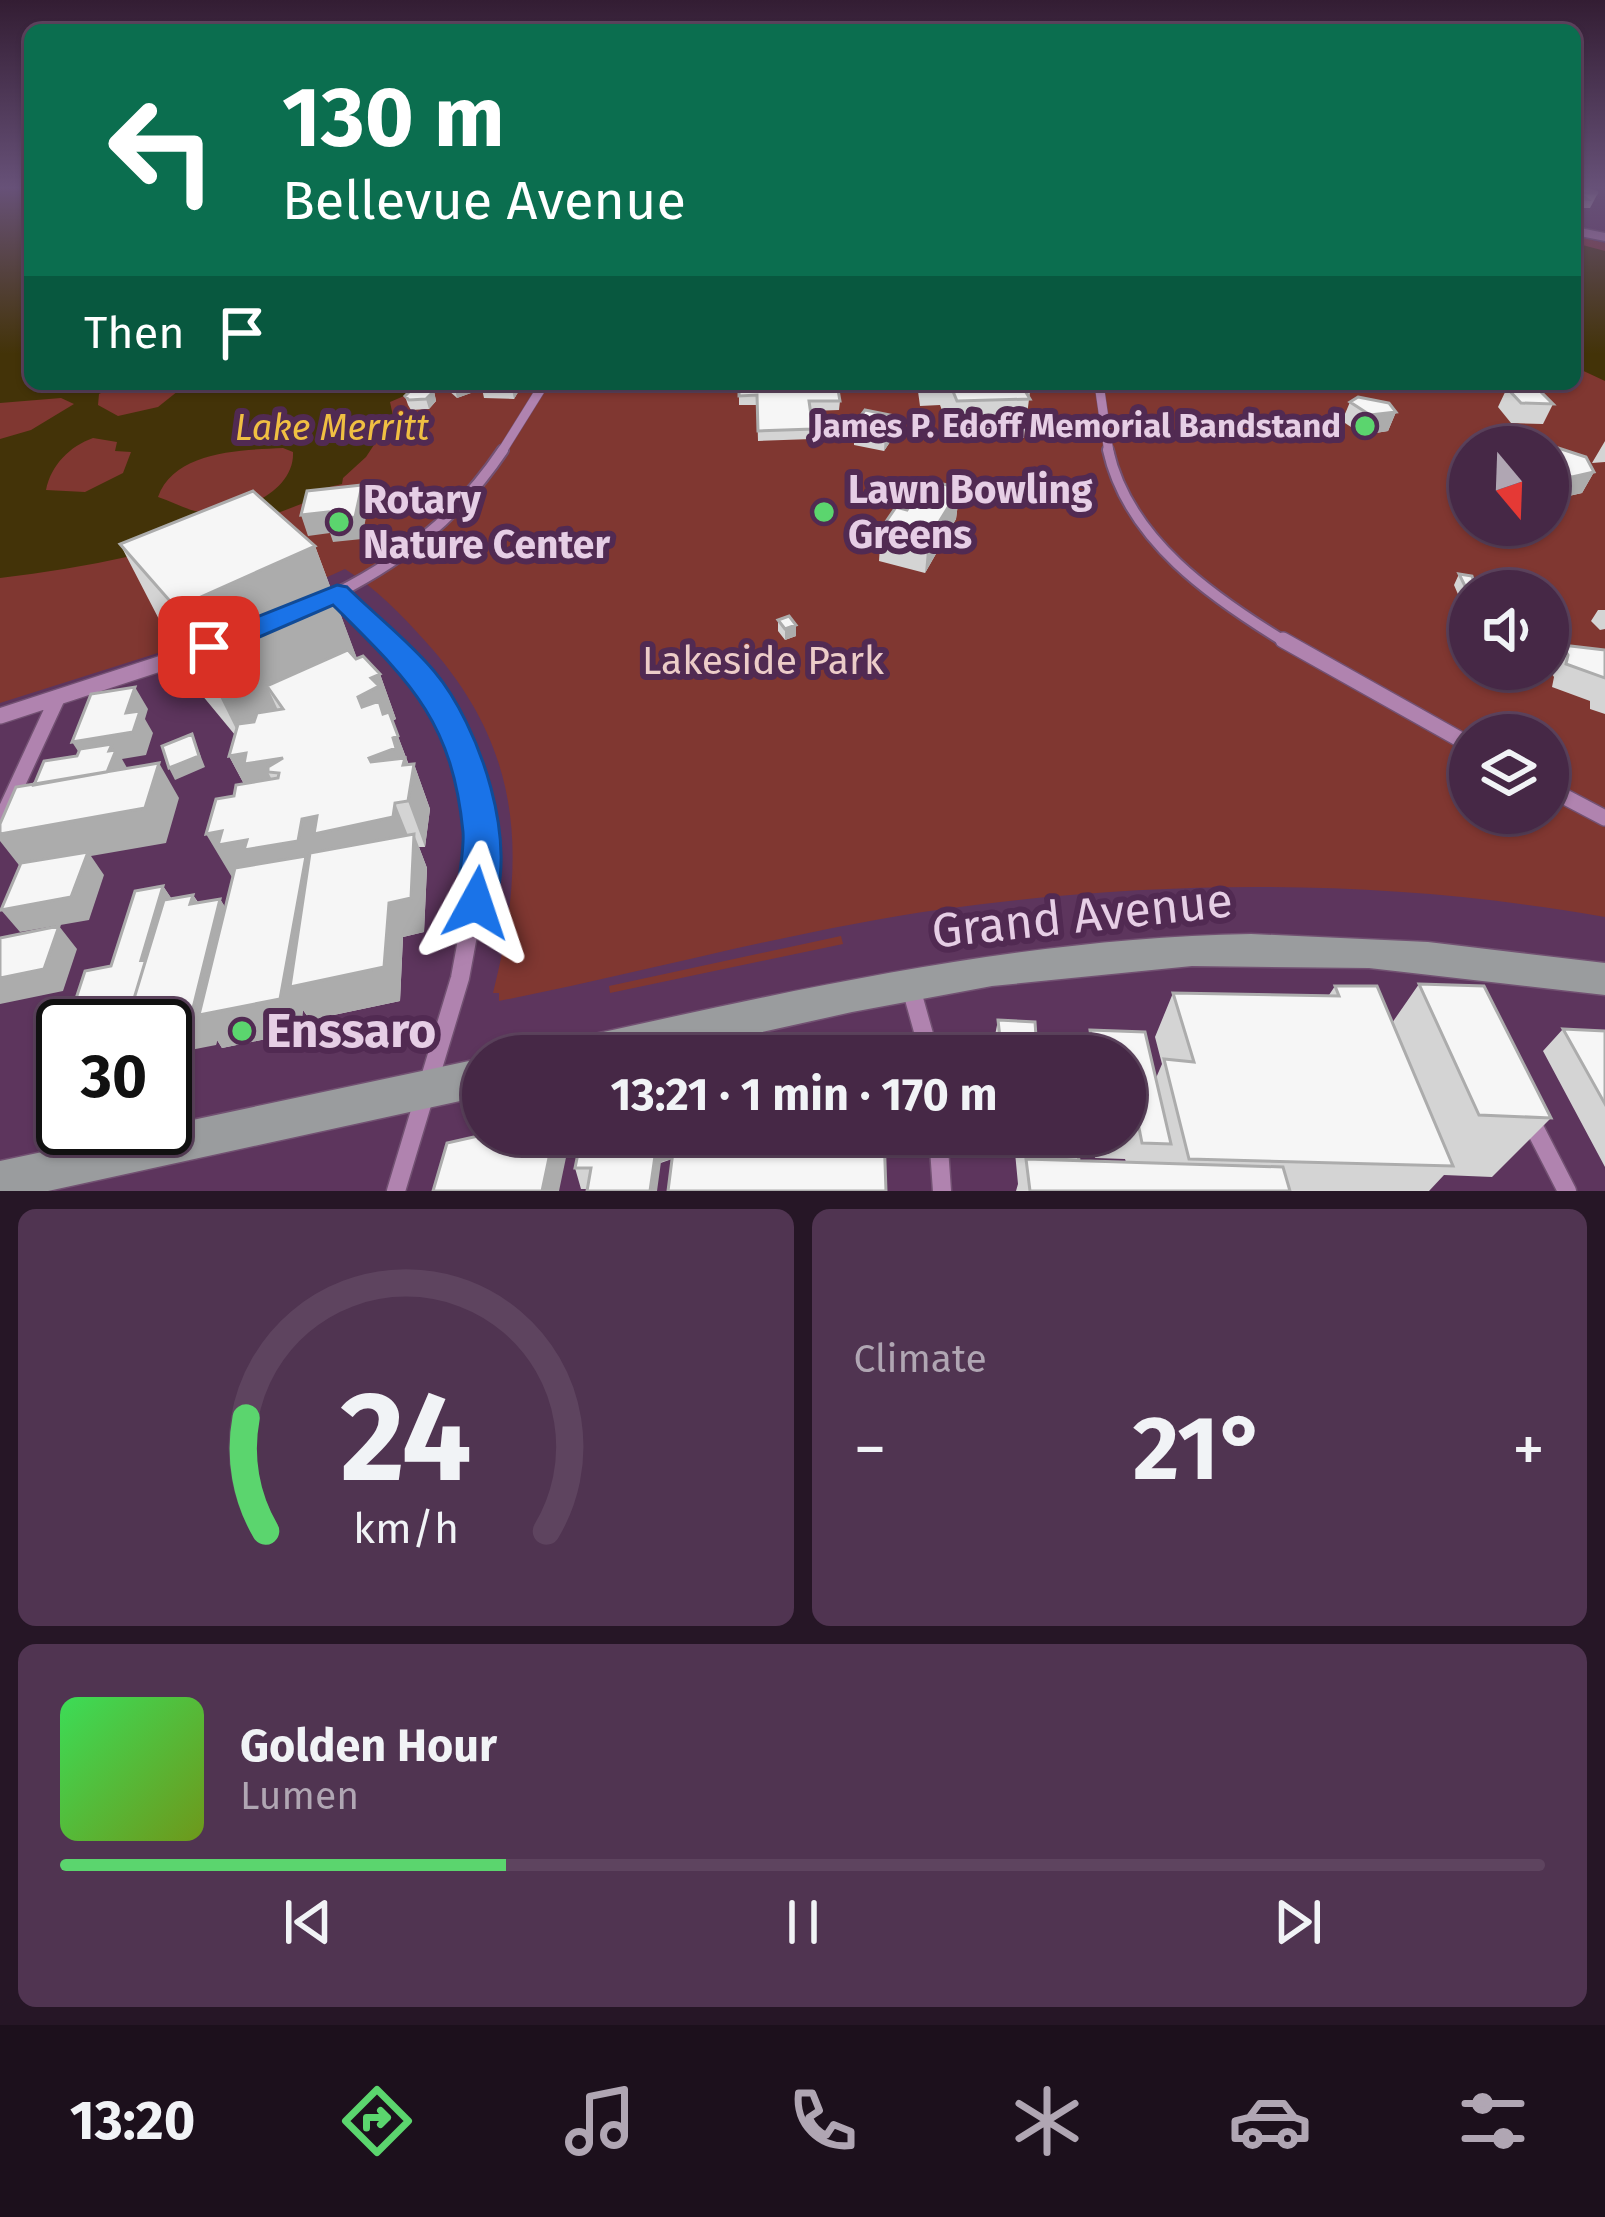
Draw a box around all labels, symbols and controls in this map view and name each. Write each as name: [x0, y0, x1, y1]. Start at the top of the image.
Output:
text: 130 m: [282, 67, 505, 168]
icon: left: [84, 72, 240, 228]
text: Bellevue Avenue: [282, 169, 686, 233]
icon: arrive: [209, 300, 275, 366]
text: Then: [84, 306, 185, 360]
water label: Lake Merritt: [235, 406, 429, 450]
place label: James P. Edoff Memorial Bandstand: [811, 406, 1341, 446]
marker: James P. Edoff Memorial Bandstand: [1352, 413, 1378, 439]
north arrow: [1449, 426, 1569, 546]
map controls: [1449, 426, 1569, 834]
place label: Lawn Bowling Greens: [848, 467, 1093, 558]
place label: Rotary Nature Center: [363, 477, 610, 568]
marker: Lawn Bowling Greens: [811, 499, 837, 525]
marker: Rotary Nature Center: [326, 509, 352, 535]
button: sound: [1449, 570, 1569, 690]
pin: [158, 596, 260, 698]
icon: arrive: [176, 614, 242, 680]
park label: Lakeside Park: [642, 638, 884, 684]
button: layers: [1449, 714, 1569, 834]
position arrow: [413, 840, 539, 966]
street label: Grand Avenue: [929, 871, 1235, 961]
speed limit sign: 30: [36, 999, 192, 1155]
place label: Enssaro: [266, 1002, 436, 1060]
marker: Enssaro: [229, 1018, 255, 1044]
text: 13:21 · 1 min · 170 m: [610, 1068, 998, 1122]
text: Climate: [854, 1336, 987, 1382]
text: 24: [340, 1363, 471, 1513]
text: 21°: [1133, 1395, 1266, 1503]
text: −: [854, 1410, 887, 1489]
text: +: [1512, 1410, 1545, 1489]
text: km/h: [353, 1502, 459, 1553]
text: Golden Hour: [240, 1719, 497, 1773]
text: Lumen: [240, 1773, 359, 1819]
icon: previous: [275, 1889, 341, 1955]
icon: pause: [770, 1889, 836, 1955]
icon: next: [1265, 1889, 1331, 1955]
icon: directions: [335, 2079, 419, 2163]
icon: music: [558, 2079, 642, 2163]
icon: phone: [781, 2079, 865, 2163]
icon: climate: [1005, 2079, 1089, 2163]
icon: car: [1228, 2079, 1312, 2163]
icon: filters: [1451, 2079, 1535, 2163]
text: 13:20: [70, 2089, 195, 2153]

